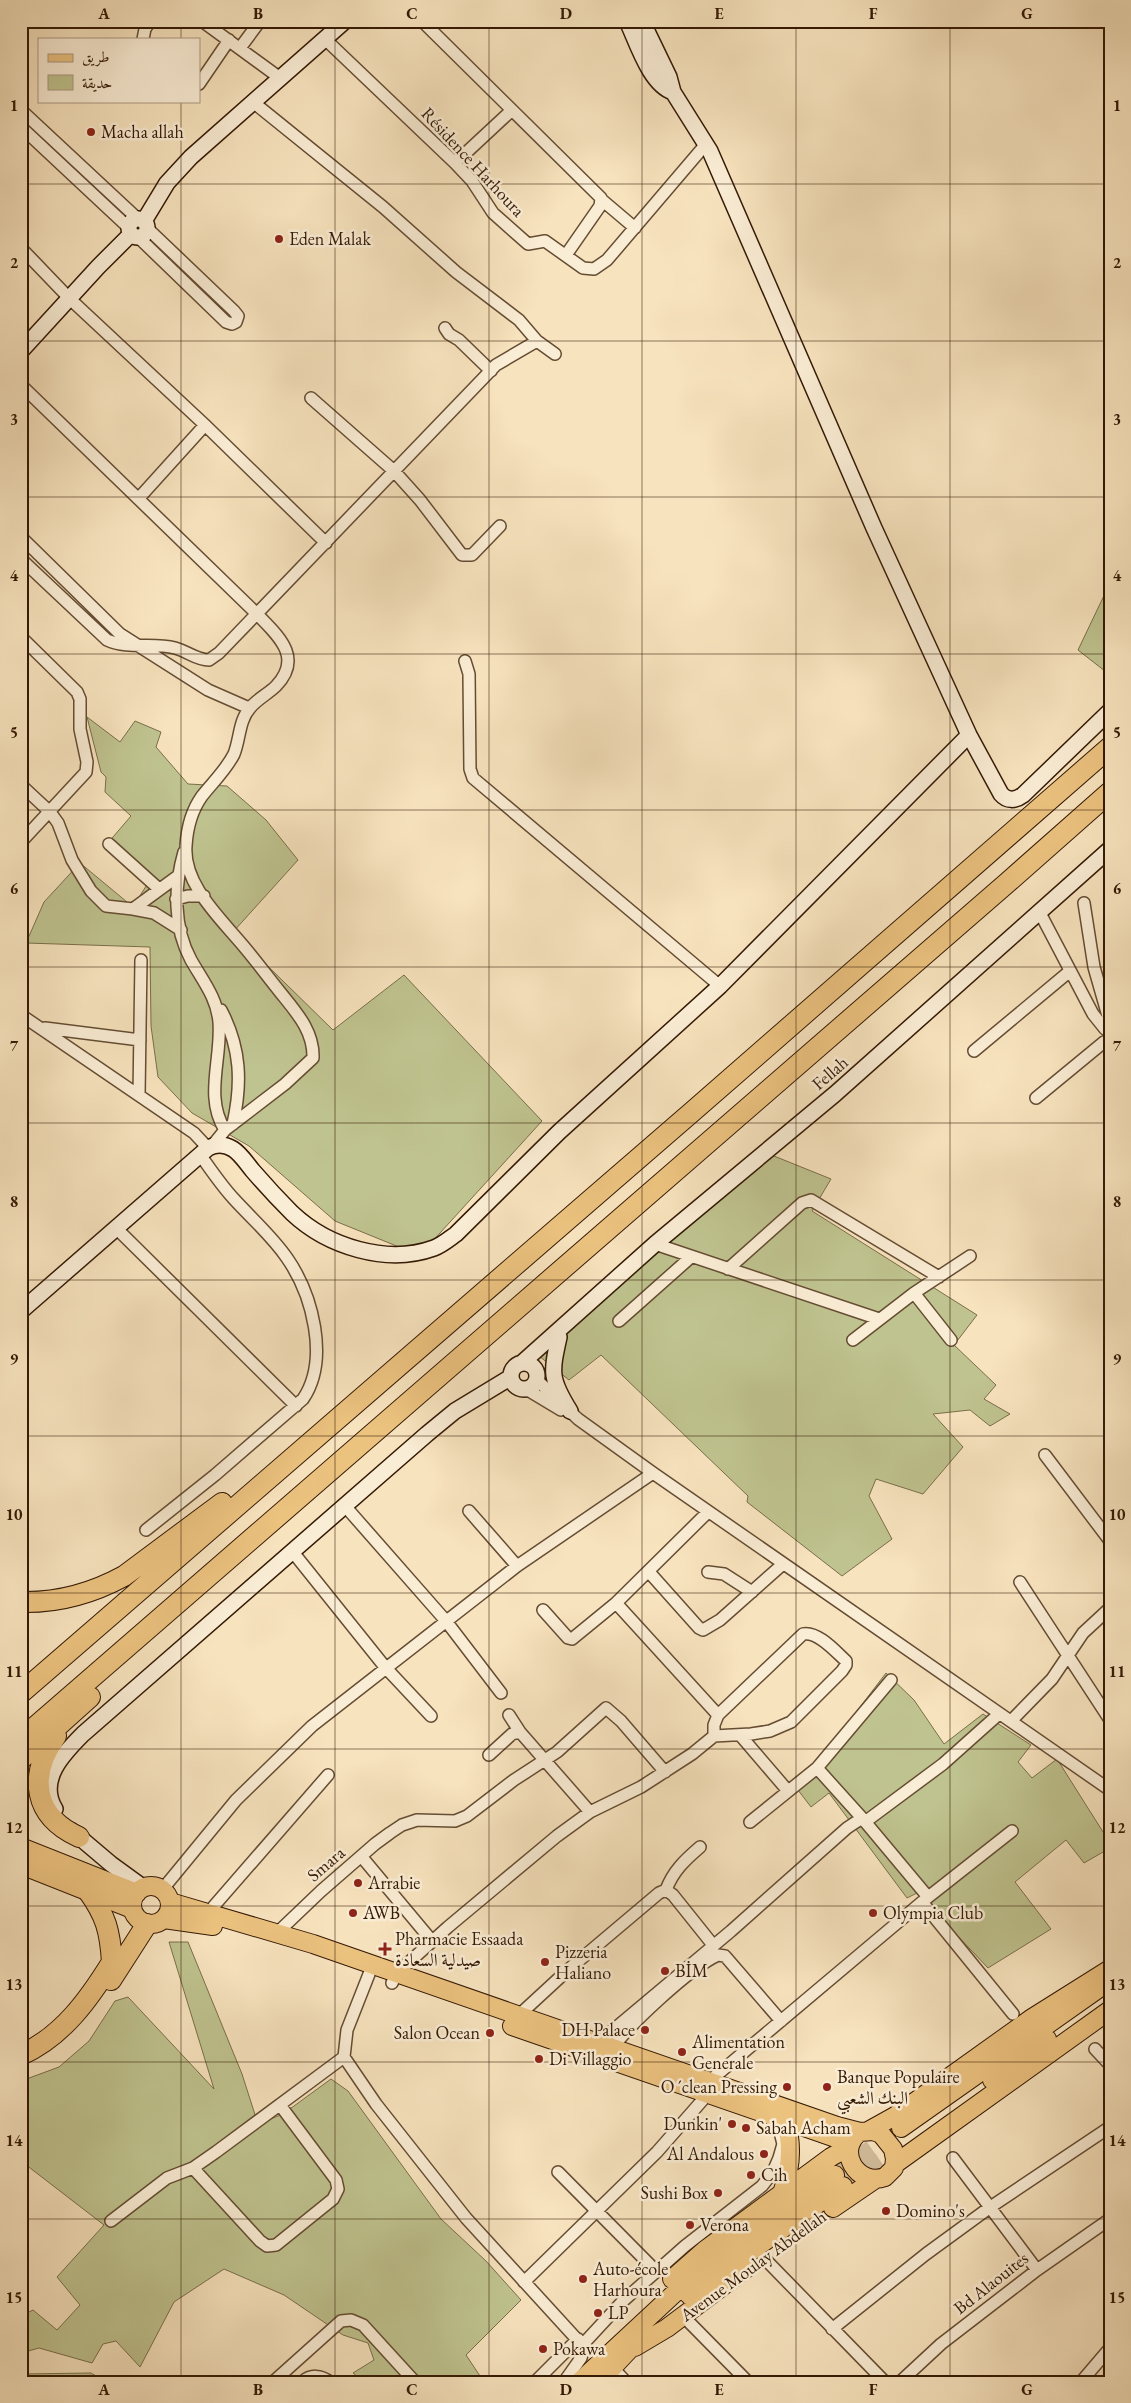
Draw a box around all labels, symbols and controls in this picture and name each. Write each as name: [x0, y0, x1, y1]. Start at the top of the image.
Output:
text: A: [97, 3, 110, 24]
text: B: [253, 3, 263, 24]
text: C: [406, 3, 418, 24]
text: D: [560, 3, 572, 24]
text: E: [714, 3, 724, 24]
text: F: [869, 3, 878, 24]
text: G: [1021, 3, 1033, 24]
legend: [38, 38, 200, 102]
text: طريق: [82, 47, 109, 67]
text: حديقة: [82, 73, 112, 92]
text: 1: [10, 95, 18, 116]
text: 1: [1113, 95, 1121, 116]
street label: Résidence Harhoura: [417, 102, 531, 222]
place label: Macha allah: [101, 120, 184, 143]
marker: Macha allah: [85, 126, 97, 138]
place label: Eden Malak: [289, 227, 371, 250]
marker: Eden Malak: [273, 233, 285, 245]
text: 2: [10, 252, 19, 273]
text: 2: [1113, 252, 1122, 273]
text: 3: [10, 409, 18, 430]
text: 3: [1113, 409, 1121, 430]
text: 4: [10, 565, 19, 586]
text: 4: [1113, 565, 1122, 586]
text: 5: [10, 722, 18, 743]
text: 5: [1113, 722, 1121, 743]
text: 6: [10, 878, 19, 899]
text: 6: [1113, 878, 1122, 899]
text: 7: [10, 1035, 19, 1056]
text: 7: [1113, 1035, 1122, 1056]
street label: Fellah: [807, 1051, 853, 1095]
text: 8: [10, 1191, 18, 1212]
text: 8: [1113, 1191, 1121, 1212]
text: 9: [10, 1348, 19, 1369]
text: 9: [1113, 1348, 1122, 1369]
text: 10: [6, 1504, 23, 1525]
text: 10: [1109, 1504, 1126, 1525]
text: 11: [6, 1661, 22, 1682]
text: 11: [1109, 1661, 1125, 1682]
text: 12: [6, 1817, 23, 1838]
text: 12: [1109, 1817, 1126, 1838]
street label: Smara: [302, 1840, 350, 1886]
place label: Arrabie: [367, 1871, 420, 1894]
marker: Arrabie: [352, 1877, 364, 1889]
place label: AWB: [362, 1901, 400, 1924]
place label: Olympia Club: [883, 1901, 983, 1924]
marker: AWB: [347, 1907, 359, 1919]
marker: Olympia Club: [867, 1907, 879, 1919]
place label: Pharmacie Essaada صيدلية السعادة: [395, 1927, 524, 1971]
place label: Pizzeria Haliano: [555, 1940, 611, 1984]
marker: Pharmacie Essaada صيدلية السعادة: [379, 1943, 391, 1955]
marker: Pizzeria Haliano: [539, 1956, 551, 1968]
place label: BİM: [675, 1959, 708, 1982]
marker: BİM: [659, 1965, 671, 1977]
text: 13: [6, 1974, 22, 1995]
text: 13: [1109, 1974, 1125, 1995]
place label: DH Palace: [562, 2018, 635, 2041]
place label: Salon Ocean: [394, 2021, 480, 2044]
marker: DH Palace: [639, 2024, 651, 2036]
marker: Salon Ocean: [484, 2027, 496, 2039]
place label: Alimentation Generale: [691, 2030, 786, 2074]
marker: Alimentation Generale: [676, 2046, 688, 2058]
place label: Di Villaggio: [549, 2047, 632, 2070]
marker: Di Villaggio: [533, 2053, 545, 2065]
place label: Banque Populaire البنك الشعبي: [837, 2065, 959, 2115]
place label: O ´clean Pressing: [661, 2075, 777, 2098]
marker: O ´clean Pressing: [781, 2081, 793, 2093]
marker: Banque Populaire البنك الشعبي: [821, 2081, 833, 2093]
place label: Dunkin': [663, 2112, 722, 2135]
place label: Sabah Acham: [756, 2116, 851, 2139]
marker: Dunkin': [726, 2118, 738, 2130]
marker: Sabah Acham: [740, 2122, 752, 2134]
text: 14: [6, 2130, 23, 2151]
text: 14: [1109, 2130, 1126, 2151]
place label: Al Andalous: [666, 2142, 754, 2165]
marker: Al Andalous: [758, 2148, 770, 2160]
place label: Cih: [761, 2163, 787, 2186]
marker: Cih: [745, 2169, 757, 2181]
place label: Sushi Box: [640, 2181, 708, 2204]
marker: Sushi Box: [712, 2187, 724, 2199]
place label: Domino's: [896, 2199, 965, 2222]
street label: Avenue Moulay Abdellah: [674, 2205, 830, 2327]
marker: Domino's: [880, 2205, 892, 2217]
place label: Verona: [700, 2213, 750, 2236]
marker: Verona: [684, 2219, 696, 2231]
street label: Bd Alaouites: [949, 2246, 1033, 2319]
place label: Auto-école Harhoura: [592, 2257, 668, 2301]
marker: Auto-école Harhoura: [577, 2273, 589, 2285]
text: 15: [6, 2287, 22, 2308]
text: 15: [1109, 2287, 1125, 2308]
place label: LP: [608, 2301, 629, 2324]
marker: LP: [592, 2307, 604, 2319]
place label: Pokawa: [553, 2337, 606, 2360]
marker: Pokawa: [537, 2343, 549, 2355]
text: A: [97, 2379, 110, 2400]
text: B: [253, 2379, 263, 2400]
text: C: [406, 2379, 418, 2400]
text: D: [560, 2379, 572, 2400]
text: E: [714, 2379, 724, 2400]
text: F: [869, 2379, 878, 2400]
text: G: [1021, 2379, 1033, 2400]

